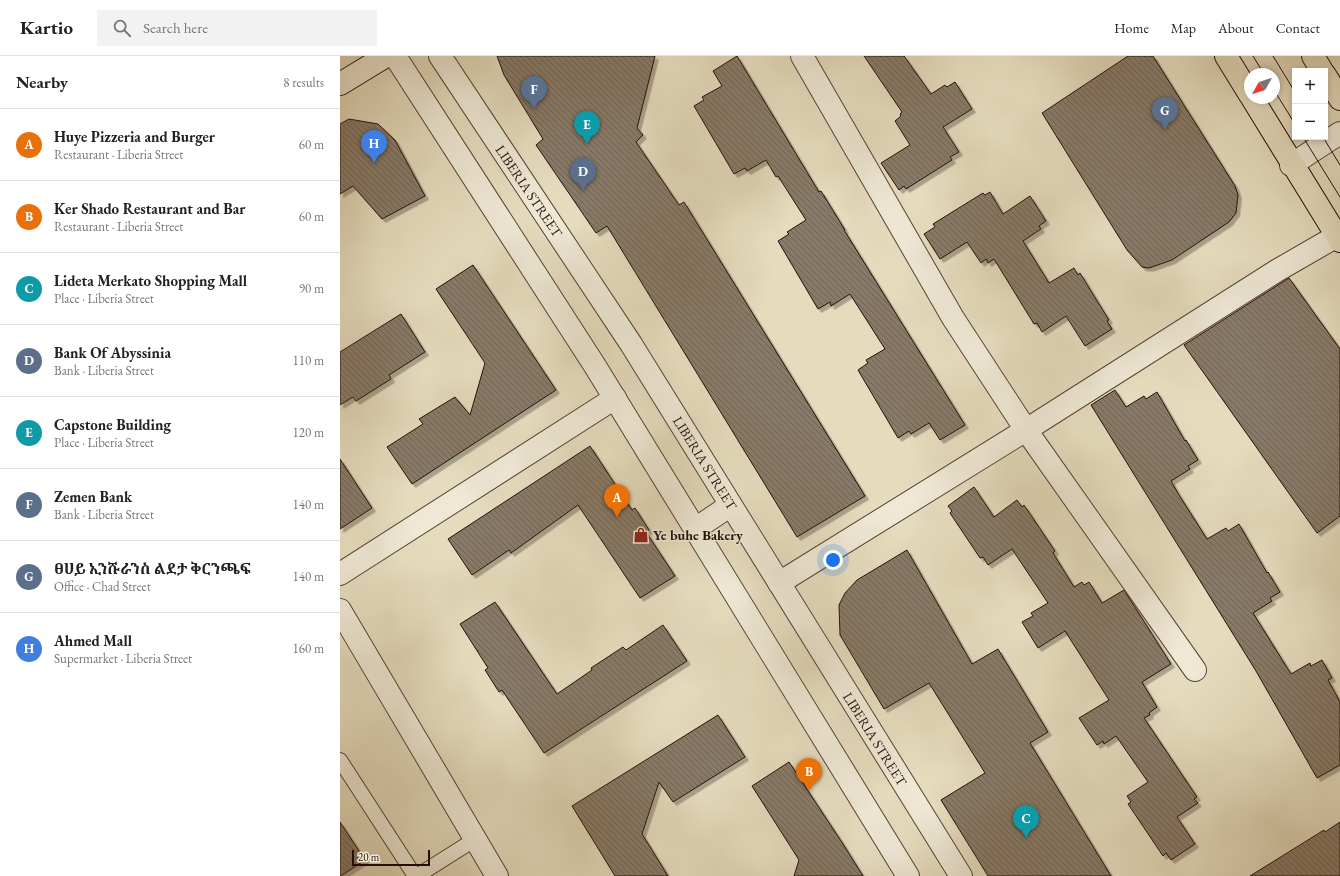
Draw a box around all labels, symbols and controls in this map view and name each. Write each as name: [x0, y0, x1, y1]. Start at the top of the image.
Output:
search box: [97, 10, 377, 46]
text: Kartio: [20, 15, 73, 40]
icon: search: [111, 17, 133, 39]
text: Search here: [143, 18, 208, 37]
text: Home: [1114, 19, 1149, 37]
text: Map: [1171, 19, 1196, 37]
text: About: [1218, 19, 1254, 37]
text: Contact: [1276, 19, 1320, 37]
north arrow: [1244, 68, 1280, 104]
map controls: [1292, 68, 1328, 140]
button: +: [1292, 68, 1328, 104]
text: Nearby: [16, 71, 68, 93]
text: 8 results: [283, 74, 324, 91]
pin: F: [521, 76, 547, 109]
pin: G: [1152, 97, 1178, 130]
button: −: [1292, 104, 1328, 140]
pin: E: [574, 111, 600, 144]
text: Huye Pizzeria and Burger: [54, 127, 215, 146]
pin: H: [361, 130, 387, 163]
text: A: [24, 136, 34, 153]
text: 60 m: [299, 136, 324, 153]
street label: LIBERIA STREET: [492, 141, 567, 241]
text: Restaurant · Liberia Street: [54, 146, 183, 163]
pin: D: [570, 158, 596, 191]
text: Ker Shado Restaurant and Bar: [54, 199, 245, 218]
text: B: [25, 208, 33, 225]
text: 60 m: [299, 208, 324, 225]
text: Restaurant · Liberia Street: [54, 218, 183, 235]
text: Lideta Merkato Shopping Mall: [54, 271, 247, 290]
text: C: [24, 280, 34, 297]
text: 90 m: [299, 280, 324, 297]
text: Place · Liberia Street: [54, 290, 154, 307]
text: Bank Of Abyssinia: [54, 343, 171, 362]
text: D: [24, 352, 34, 369]
text: 110 m: [293, 352, 324, 369]
text: Bank · Liberia Street: [54, 362, 154, 379]
street label: LIBERIA STREET: [669, 413, 741, 514]
text: Capstone Building: [54, 415, 171, 434]
text: E: [25, 424, 33, 441]
text: 120 m: [293, 424, 324, 441]
text: Place · Liberia Street: [54, 434, 154, 451]
pin: A: [604, 484, 630, 517]
text: Zemen Bank: [54, 487, 132, 506]
text: F: [25, 496, 33, 513]
text: 140 m: [293, 496, 324, 513]
text: Bank · Liberia Street: [54, 506, 154, 523]
shop icon: Ye buhe Bakery: [632, 526, 650, 544]
place label: Ye buhe Bakery: [653, 526, 743, 544]
your location: [823, 550, 843, 570]
text: ፀሀይ ኢንሹራንስ ልደታ ቅርንጫፍ: [54, 559, 251, 578]
text: G: [24, 568, 34, 585]
text: 140 m: [293, 568, 324, 585]
text: Office · Chad Street: [54, 578, 151, 595]
text: Ahmed Mall: [54, 631, 132, 650]
text: H: [24, 640, 34, 657]
text: 160 m: [293, 640, 324, 657]
text: Supermarket · Liberia Street: [54, 650, 192, 667]
street label: LIBERIA STREET: [839, 689, 911, 790]
pin: B: [796, 758, 822, 791]
pin: C: [1013, 805, 1039, 838]
scale bar: [352, 848, 430, 867]
text: 20 m: [358, 850, 379, 864]

